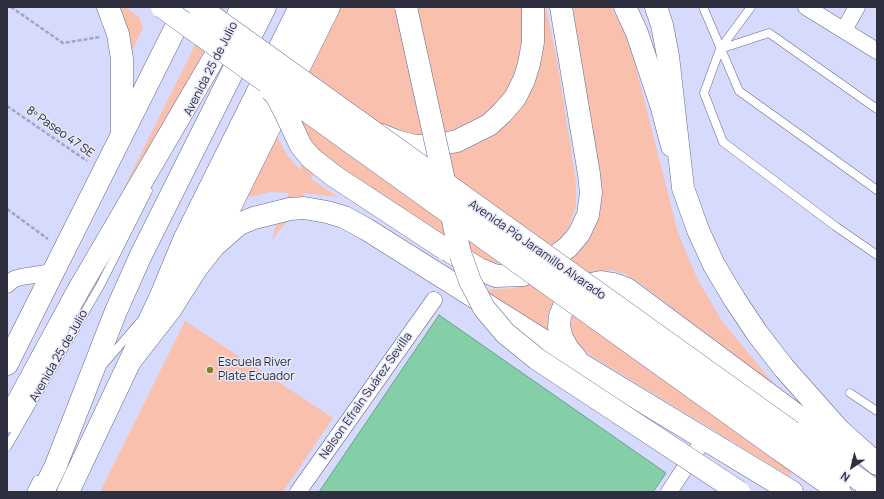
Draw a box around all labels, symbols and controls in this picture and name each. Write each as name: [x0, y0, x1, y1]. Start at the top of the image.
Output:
street label: Avenida 25 de Julio: [181, 19, 241, 119]
street label: 8º Paseo 47 SE: [23, 103, 97, 161]
street label: Avenida Pío Jaramillo Alvarado: [466, 197, 608, 303]
street label: Avenida 25 de Julio: [27, 307, 91, 405]
street label: Nelson Efraìn Suárez Sevilla: [317, 330, 415, 462]
place label: Escuela River Plate Ecuador: [218, 356, 295, 384]
marker: Escuela River Plate Ecuador: [205, 365, 215, 375]
north arrow: [832, 447, 872, 487]
text: N: [837, 469, 852, 486]

